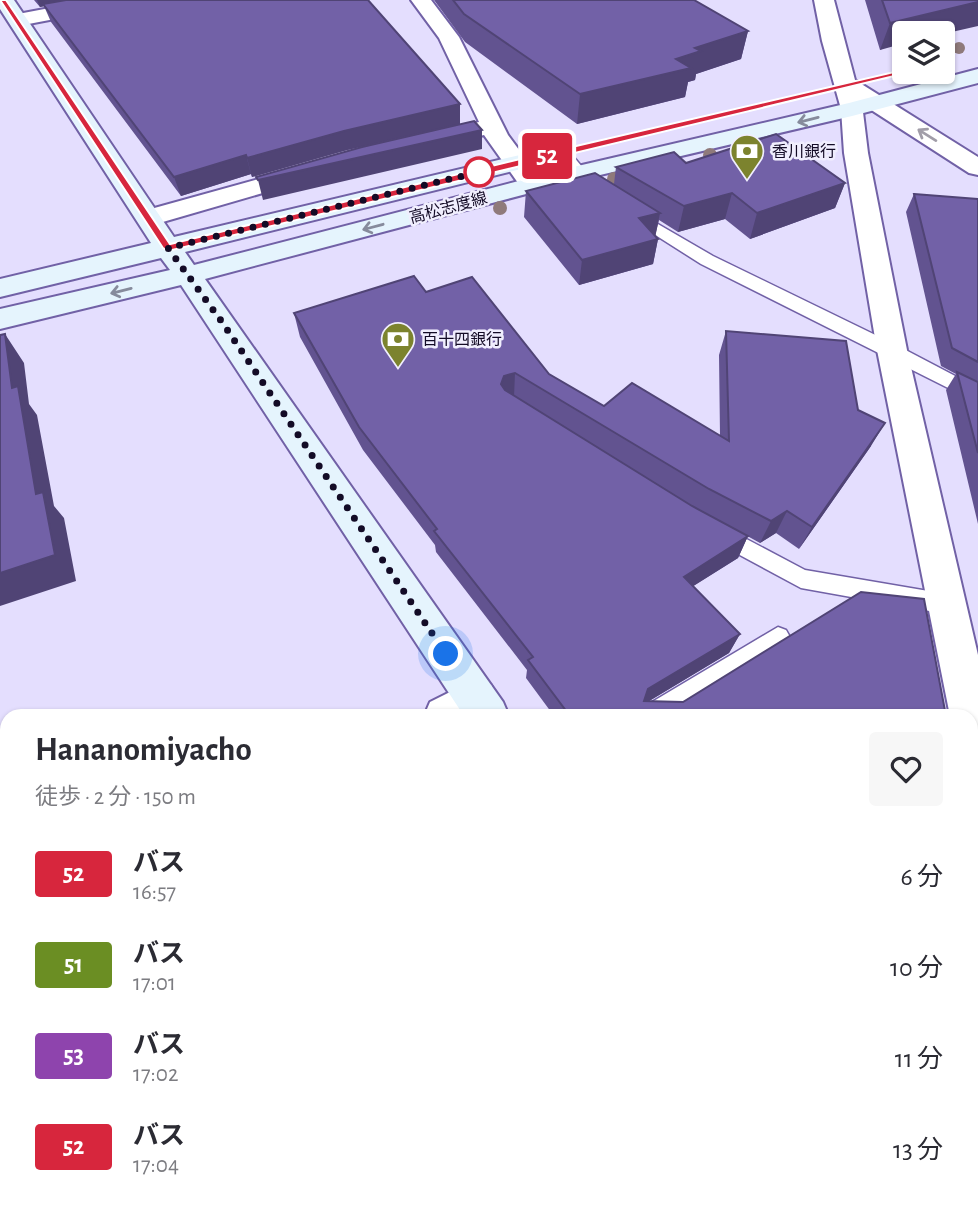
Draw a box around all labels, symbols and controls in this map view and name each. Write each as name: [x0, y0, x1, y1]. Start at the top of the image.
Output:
map controls: [892, 21, 955, 84]
button: layers: [892, 21, 955, 84]
one-way arrow: [797, 114, 820, 127]
one-way arrow: [917, 127, 937, 141]
bank icon: 香川銀行: [728, 132, 766, 181]
line badge: 52: [516, 133, 578, 179]
place label: 香川銀行: [772, 143, 836, 160]
text: 52: [536, 144, 558, 168]
unlabelled marker: [464, 157, 494, 187]
street label: 高松志度線: [407, 189, 489, 226]
one-way arrow: [363, 221, 385, 234]
one-way arrow: [110, 285, 133, 298]
bank icon: 百十四銀行: [379, 320, 417, 369]
place label: 百十四銀行: [422, 331, 502, 348]
your location: [428, 636, 463, 671]
button: heart: [869, 732, 943, 806]
text: Hananomiyacho: [35, 734, 252, 767]
text: 徒歩 · 2 分 · 150 m: [35, 786, 196, 809]
text: バス: [133, 850, 185, 876]
text: 52: [63, 862, 84, 886]
text: 6 分: [900, 864, 943, 890]
text: 16:57: [133, 881, 176, 904]
text: バス: [133, 941, 185, 967]
text: 51: [64, 953, 83, 977]
text: 10 分: [890, 955, 943, 981]
text: 17:01: [133, 972, 176, 995]
text: バス: [133, 1032, 185, 1058]
text: 53: [63, 1044, 84, 1068]
text: 11 分: [895, 1046, 943, 1072]
text: 17:02: [133, 1063, 178, 1086]
text: バス: [133, 1123, 185, 1149]
text: 52: [63, 1135, 84, 1159]
text: 13 分: [893, 1137, 943, 1163]
text: 17:04: [133, 1154, 179, 1177]

